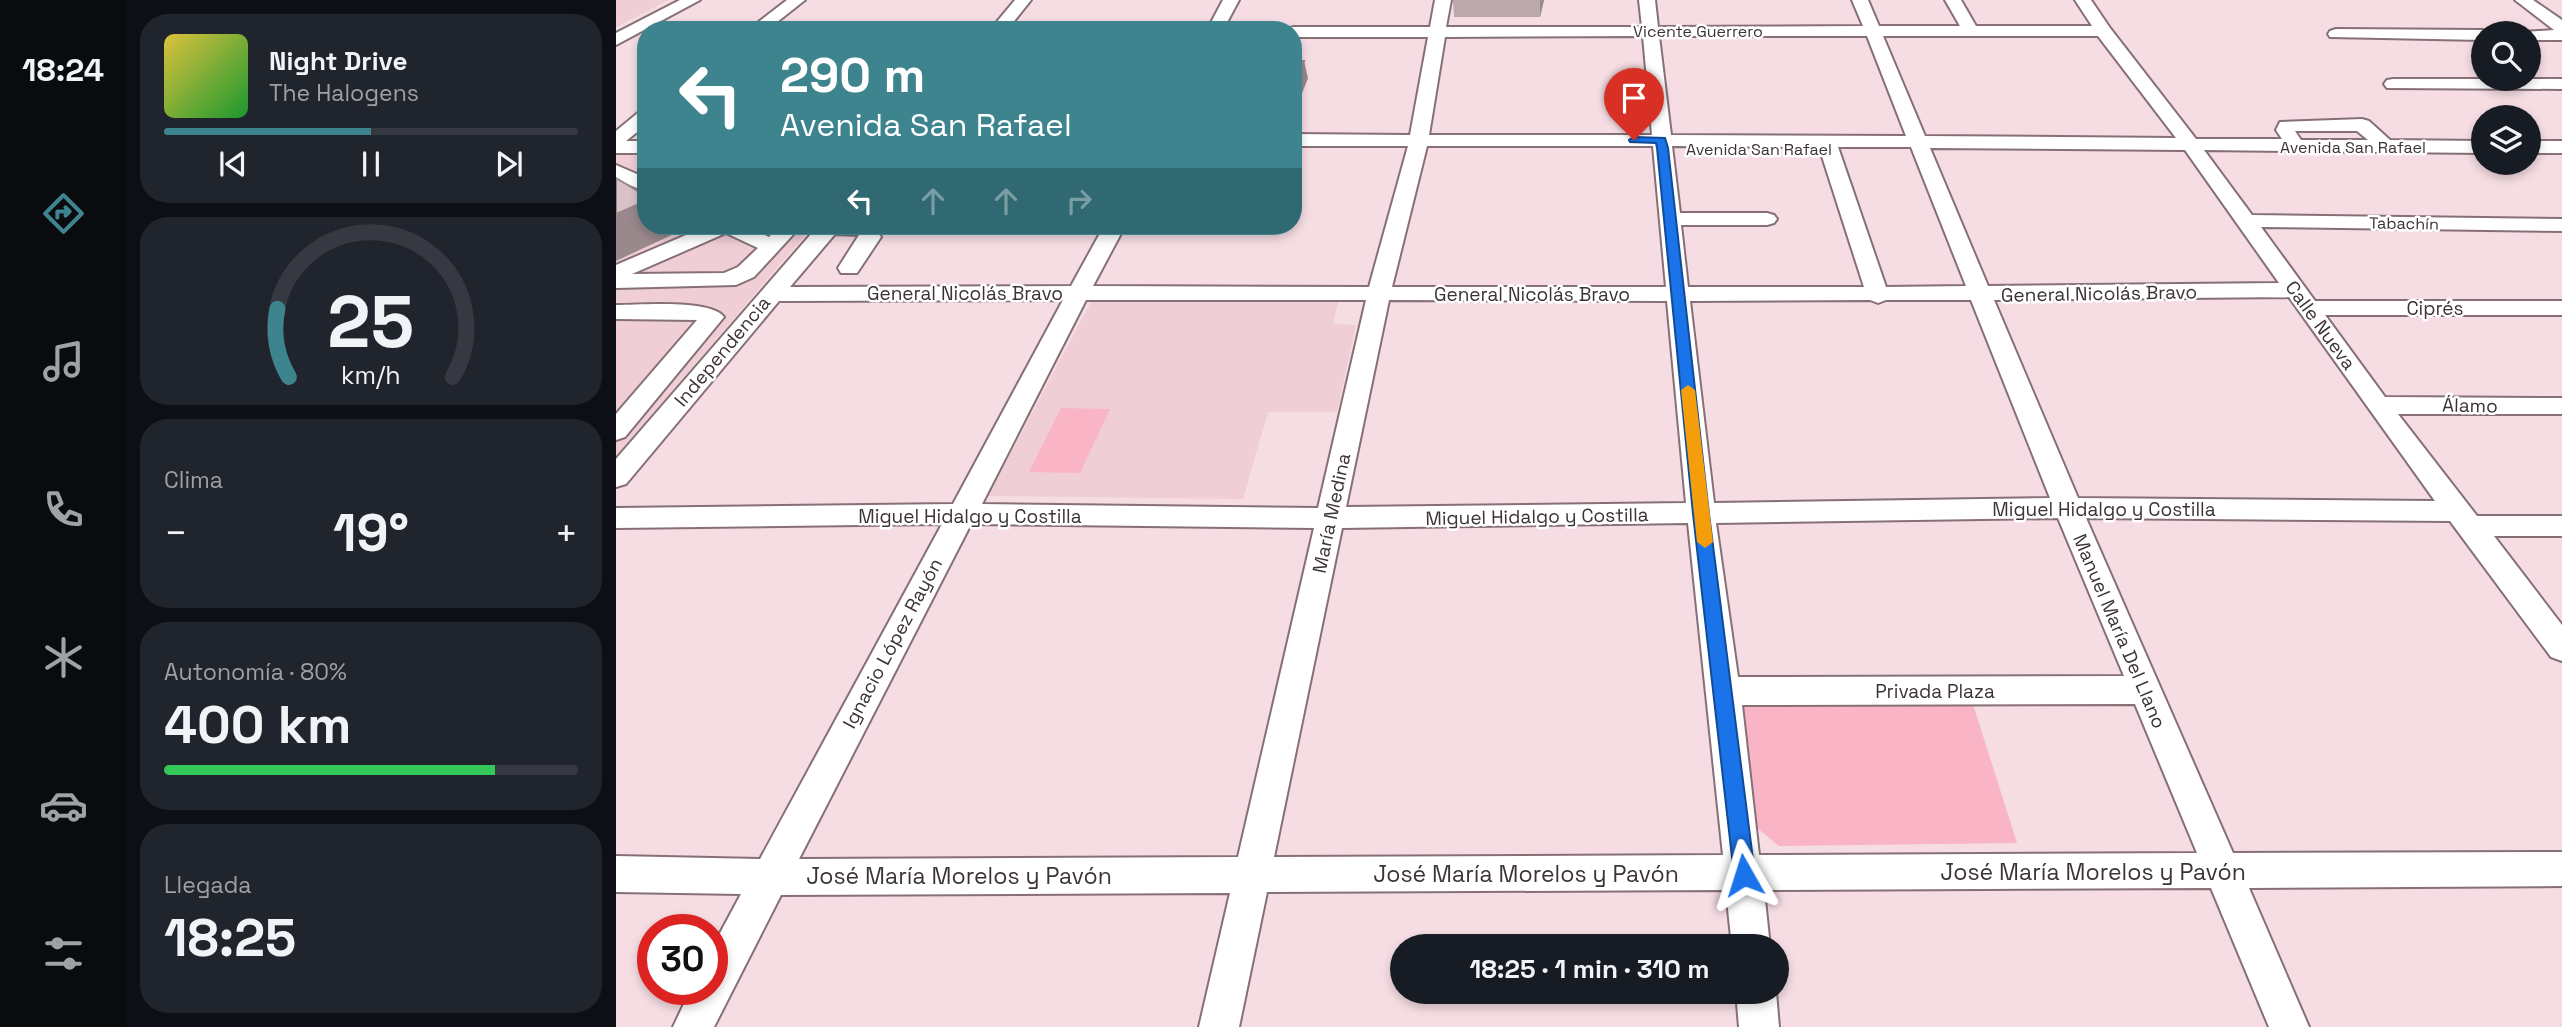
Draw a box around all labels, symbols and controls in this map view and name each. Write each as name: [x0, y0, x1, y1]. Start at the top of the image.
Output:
street label: Vicente Guerrero: [1633, 21, 1763, 42]
map controls: [2471, 21, 2541, 175]
button: search: [2471, 21, 2541, 91]
text: Night Drive: [269, 44, 407, 78]
text: 290 m: [780, 44, 925, 106]
icon: left: [665, 49, 756, 140]
text: 18:24: [22, 50, 104, 90]
pin: [1604, 68, 1664, 140]
text: The Halogens: [269, 78, 419, 108]
icon: arrive: [1615, 79, 1653, 117]
text: Avenida San Rafael: [780, 105, 1072, 145]
button: layers: [2471, 105, 2541, 175]
street label: Avenida San Rafael: [2280, 137, 2426, 158]
street label: Avenida San Rafael: [1686, 139, 1832, 160]
icon: previous: [214, 145, 252, 183]
icon: pause: [352, 145, 390, 183]
icon: next: [490, 145, 528, 183]
icon: left: [841, 182, 879, 220]
icon: ahead: [914, 182, 952, 220]
icon: ahead: [987, 182, 1025, 220]
icon: right: [1060, 182, 1098, 220]
icon: directions: [39, 189, 88, 238]
street label: Tabachín: [2369, 212, 2439, 235]
text: 25: [328, 275, 414, 368]
street label: Calle Nueva: [2280, 276, 2361, 375]
street label: General Nicolás Bravo: [2001, 279, 2197, 308]
street label: General Nicolás Bravo: [867, 281, 1063, 306]
street label: General Nicolás Bravo: [1434, 282, 1630, 307]
street label: Independencia: [669, 291, 776, 412]
street label: Ciprés: [2406, 296, 2464, 321]
icon: music: [39, 337, 88, 386]
text: km/h: [341, 359, 401, 391]
street label: Álamo: [2442, 393, 2498, 418]
street label: María Medina: [1307, 451, 1356, 575]
text: Clima: [164, 465, 223, 495]
icon: phone: [39, 485, 88, 534]
street label: Miguel Hidalgo y Costilla: [1992, 497, 2216, 522]
text: 19°: [333, 500, 409, 566]
street label: Miguel Hidalgo y Costilla: [1425, 502, 1649, 531]
street label: Miguel Hidalgo y Costilla: [858, 504, 1082, 529]
text: −: [164, 509, 188, 557]
text: +: [554, 509, 578, 557]
street label: Manuel María Del Llano: [2067, 530, 2172, 732]
street label: Ignacio López Rayón: [837, 554, 948, 733]
icon: climate: [39, 633, 88, 682]
text: Autonomía · 80%: [164, 657, 347, 687]
street label: Privada Plaza: [1875, 679, 1995, 704]
text: 400 km: [164, 692, 351, 758]
icon: car: [39, 781, 88, 830]
position arrow: [1707, 838, 1781, 912]
street label: José María Morelos y Pavón: [1940, 857, 2246, 887]
street label: José María Morelos y Pavón: [1373, 859, 1679, 889]
street label: José María Morelos y Pavón: [806, 861, 1112, 891]
text: Llegada: [164, 870, 252, 900]
text: 18:25: [164, 905, 296, 971]
speed limit sign: 30: [637, 914, 728, 1005]
icon: filters: [39, 929, 88, 978]
text: 18:25 · 1 min · 310 m: [1469, 952, 1710, 986]

